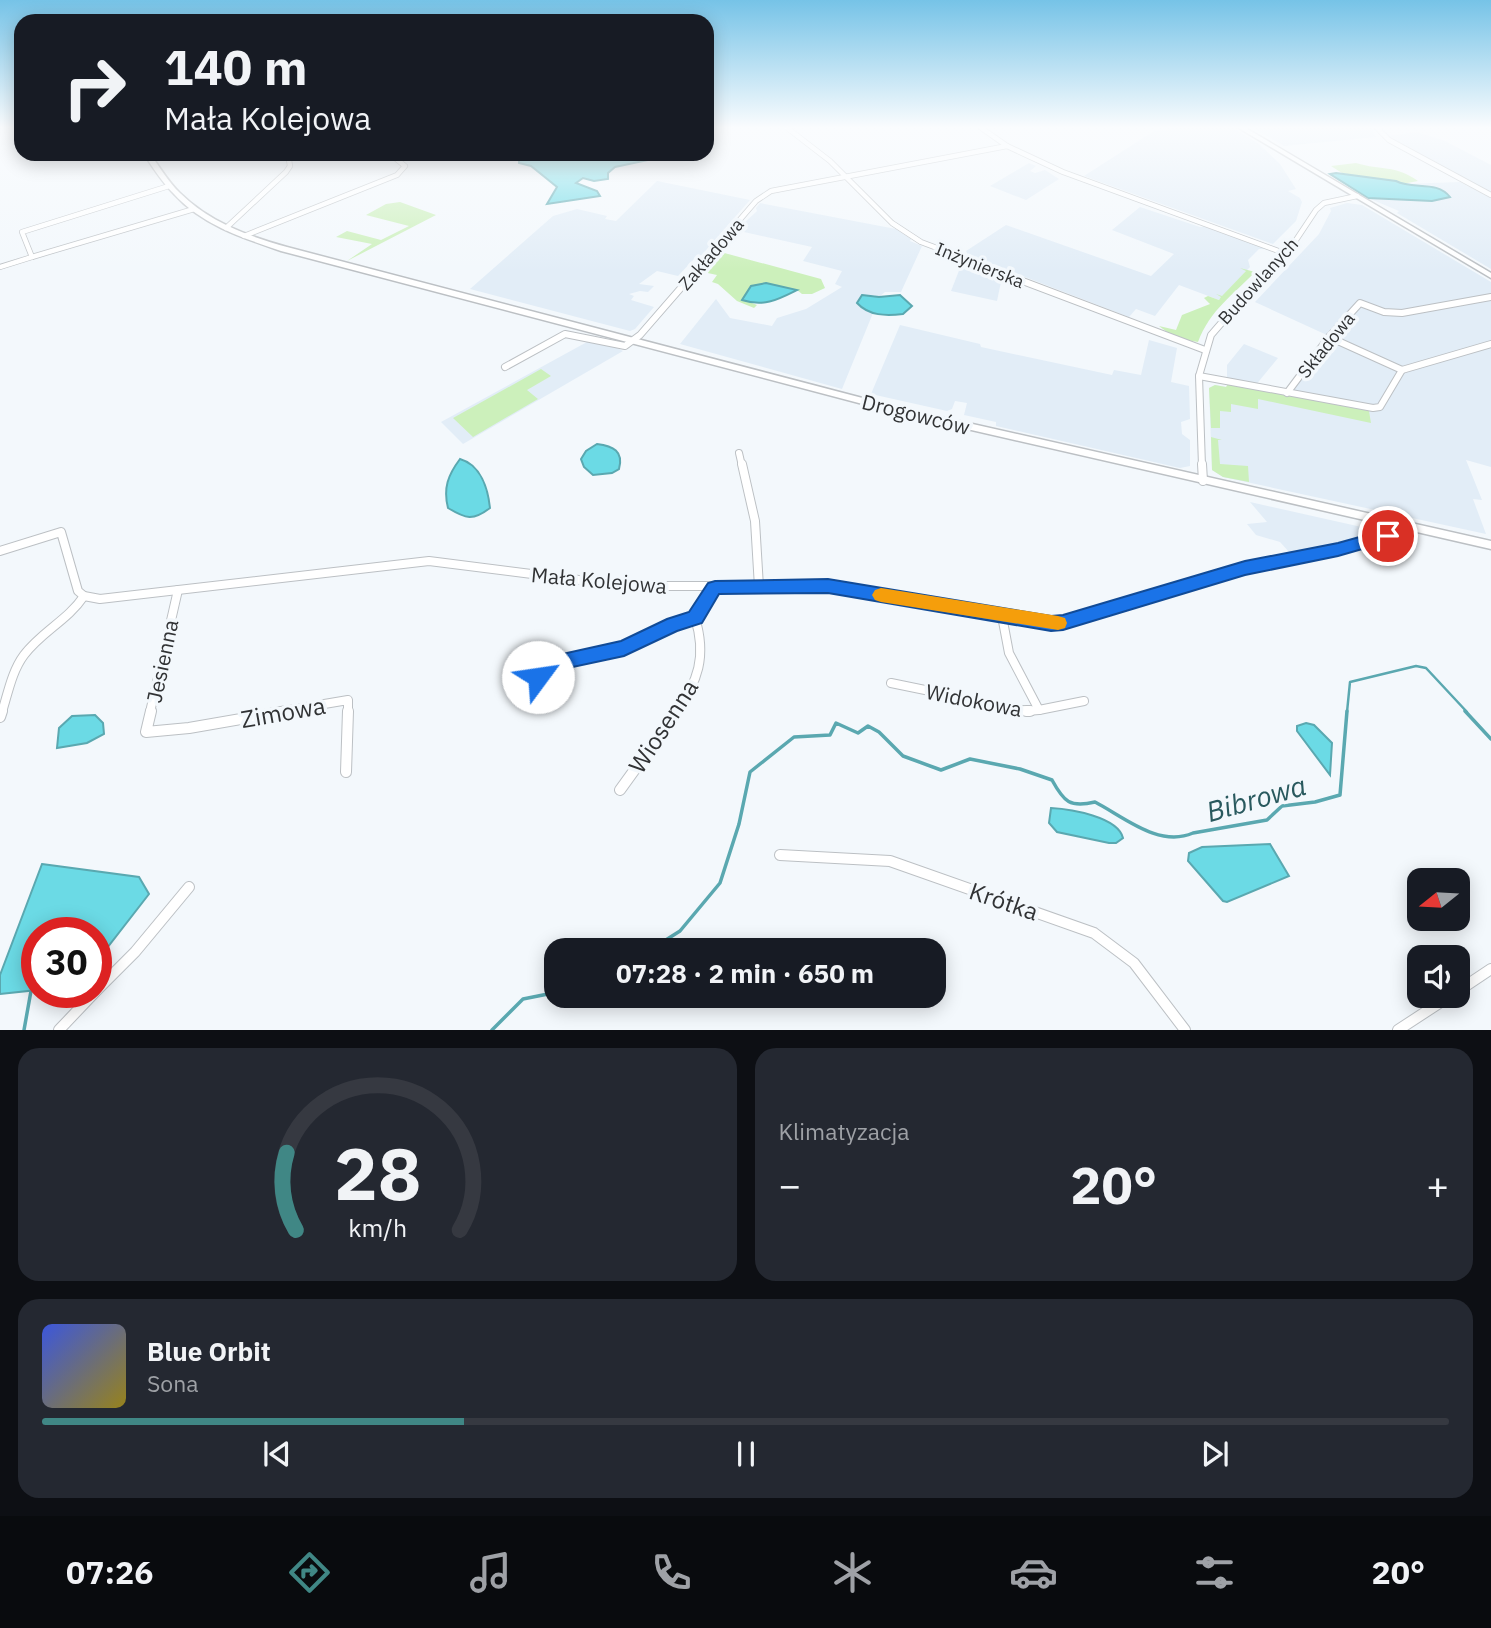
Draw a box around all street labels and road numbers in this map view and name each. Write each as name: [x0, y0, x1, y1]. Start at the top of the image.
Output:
street label: Zakładowa: [674, 213, 749, 295]
street label: Budowlanych: [1213, 233, 1303, 329]
street label: Inżynierska: [932, 237, 1028, 293]
street label: Składowa: [1292, 307, 1360, 383]
street label: Drogowców: [859, 387, 973, 441]
street label: Mała Kolejowa: [530, 560, 668, 600]
street label: Jesienna: [140, 617, 184, 705]
street label: Wiosenna: [621, 673, 705, 779]
street label: Widokowa: [924, 677, 1024, 723]
street label: Zimowa: [238, 689, 328, 735]
street label: Krótka: [965, 874, 1043, 928]

